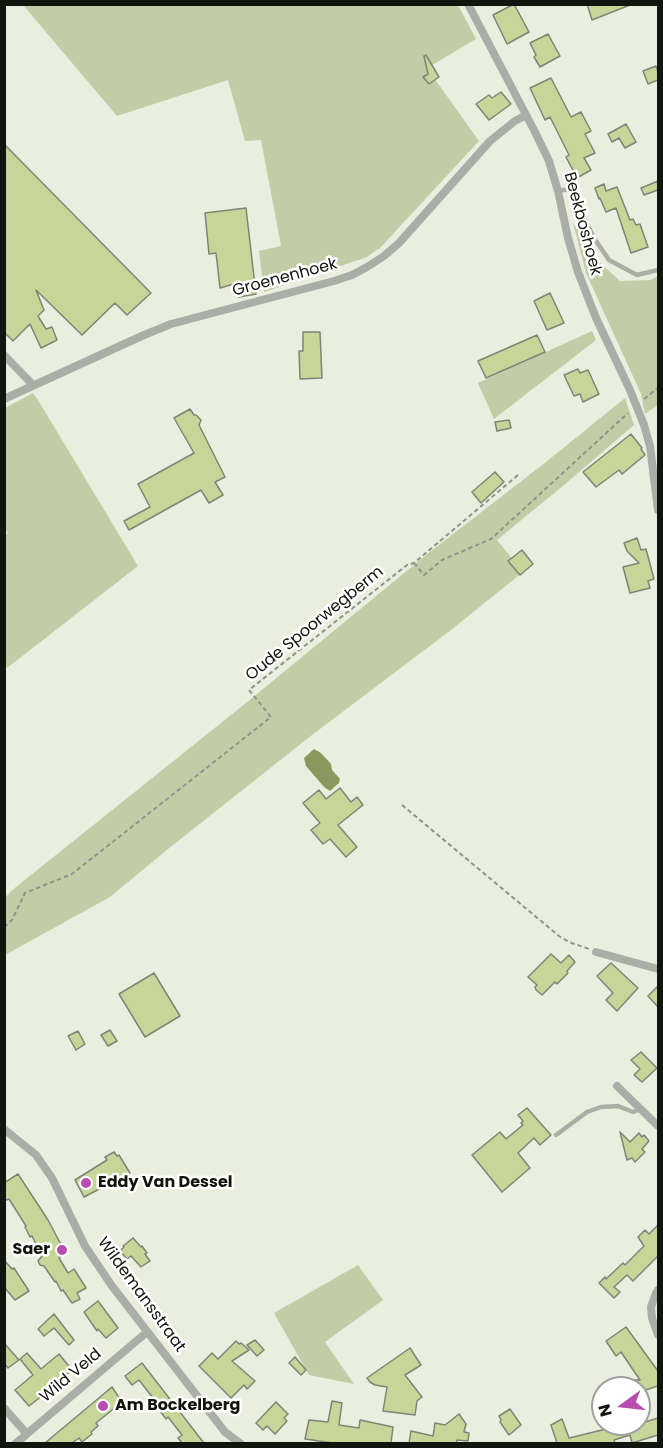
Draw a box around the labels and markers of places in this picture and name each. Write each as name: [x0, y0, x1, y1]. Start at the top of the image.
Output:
place label: Eddy Van Dessel: [98, 1173, 233, 1193]
marker: Eddy Van Dessel: [79, 1176, 93, 1190]
place label: Saer: [13, 1240, 50, 1260]
marker: Saer: [55, 1243, 69, 1257]
place label: Am Bockelberg: [115, 1396, 240, 1416]
marker: Am Bockelberg: [96, 1399, 110, 1413]

